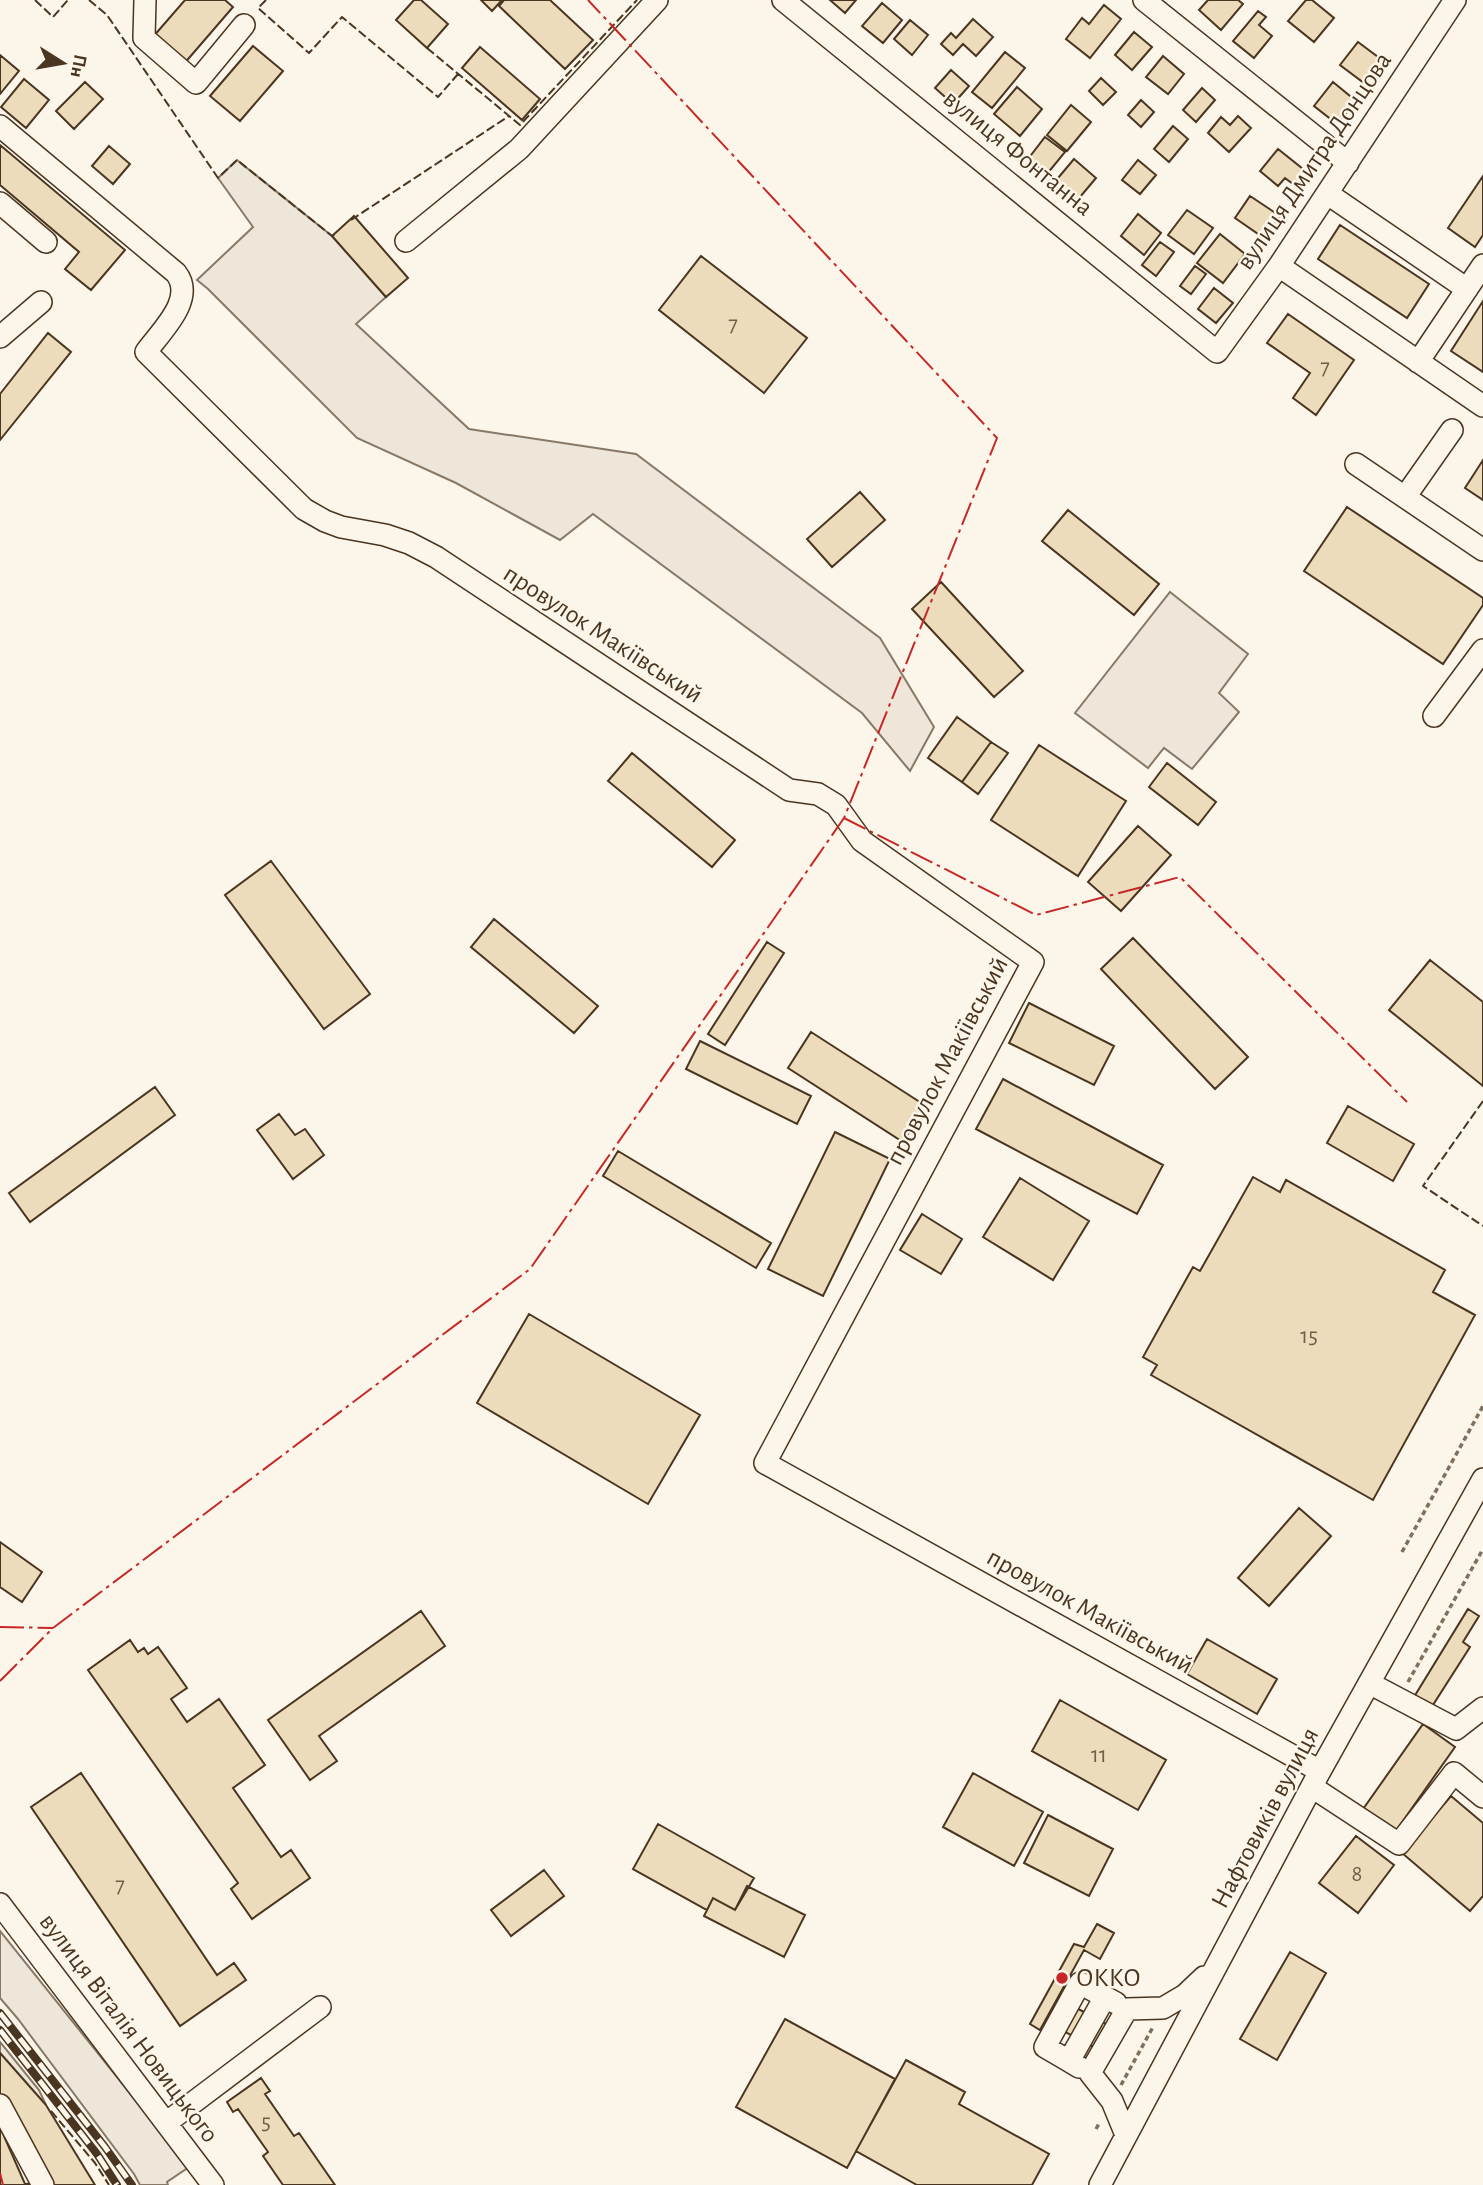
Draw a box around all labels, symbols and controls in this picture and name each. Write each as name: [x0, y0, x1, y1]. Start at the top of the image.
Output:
north arrow: [28, 28, 98, 98]
street label: вулиця Дмитра Донцова: [1232, 48, 1396, 274]
text: Пн: [67, 53, 90, 79]
street label: вулиця Фонтанна: [938, 85, 1098, 221]
house number: 7: [728, 313, 738, 336]
house number: 7: [1320, 356, 1330, 379]
street label: провулок Макіївський: [499, 560, 707, 708]
street label: провулок Макіївський: [881, 953, 1013, 1169]
house number: 15: [1300, 1325, 1318, 1348]
street label: провулок Макіївський: [982, 1544, 1198, 1678]
street label: Нафтовиків вулиця: [1207, 1723, 1323, 1913]
house number: 11: [1091, 1744, 1107, 1767]
house number: 8: [1352, 1863, 1362, 1886]
house number: 7: [115, 1874, 125, 1897]
street label: вулиця Віталія Новицького: [35, 1909, 223, 2147]
place label: ОККО: [1076, 1965, 1141, 1991]
marker: ОККО: [1054, 1970, 1070, 1986]
house number: 5: [261, 2111, 271, 2134]

